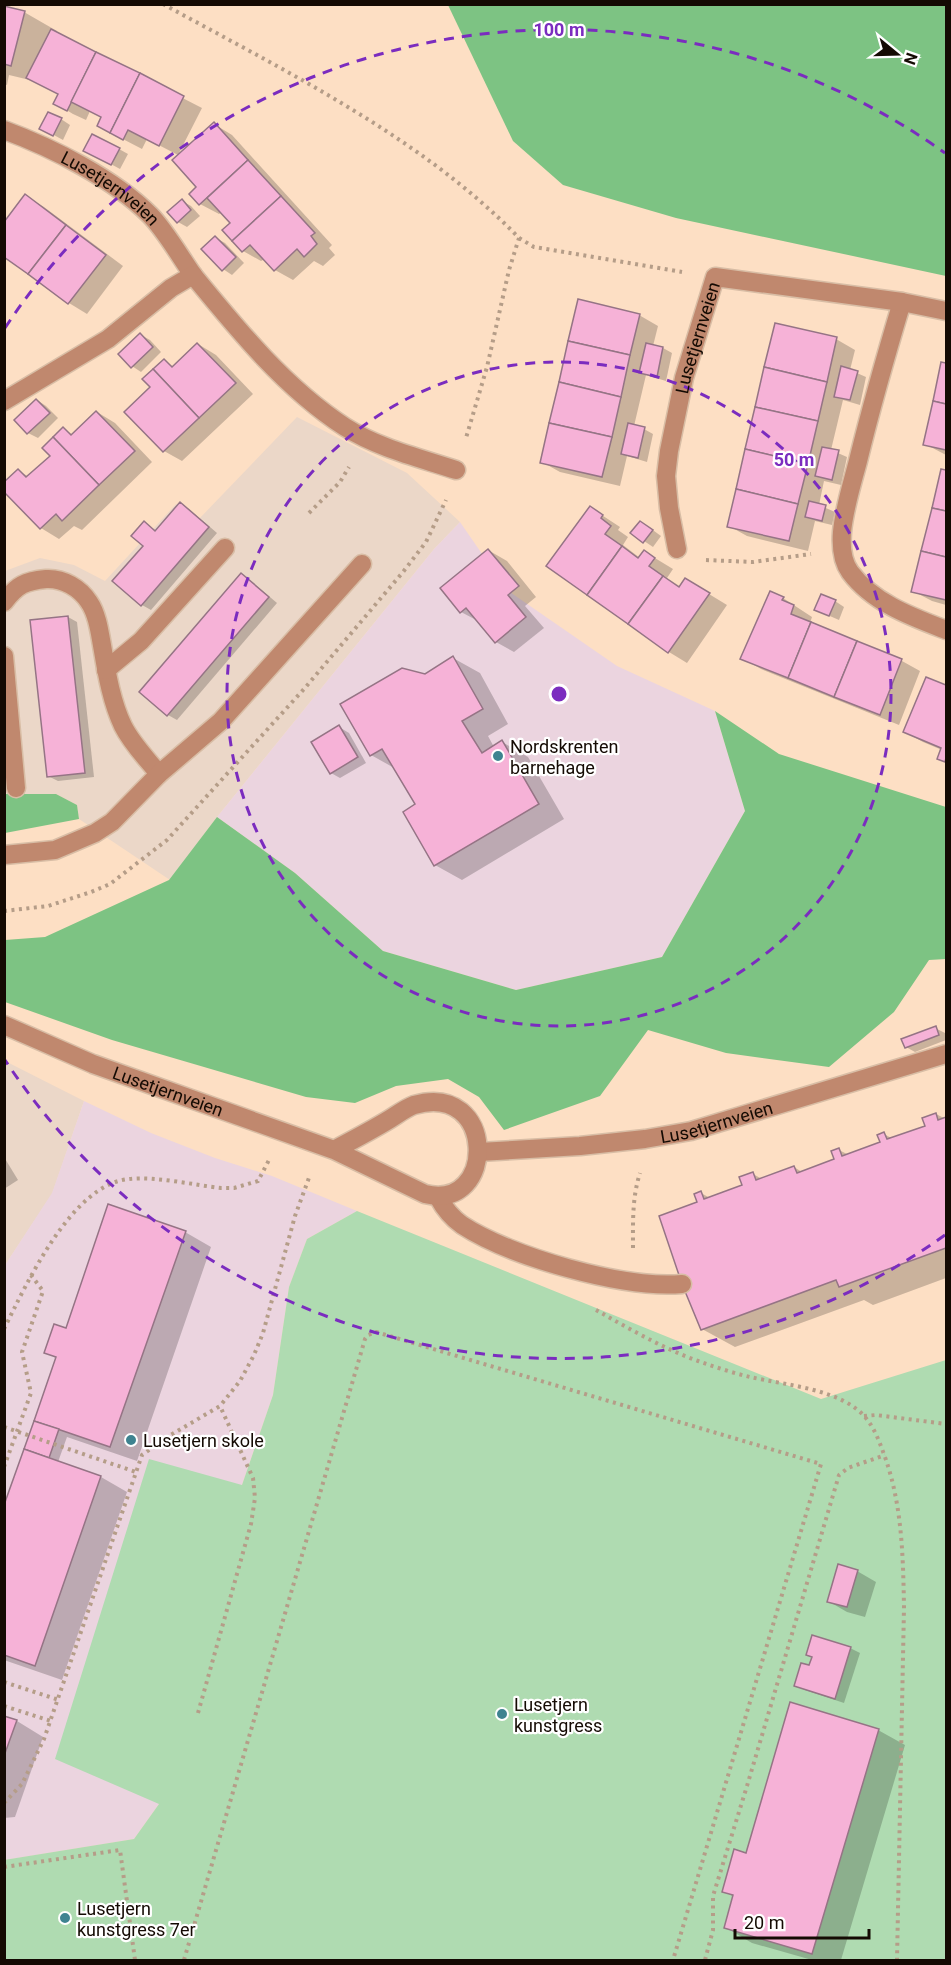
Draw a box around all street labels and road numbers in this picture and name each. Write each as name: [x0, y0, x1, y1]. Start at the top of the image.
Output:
street label: Lusetjernveien: [58, 146, 164, 229]
street label: Lusetjernveien: [671, 279, 723, 395]
street label: Lusetjernveien: [110, 1061, 226, 1120]
street label: Lusetjernveien: [658, 1096, 775, 1147]

